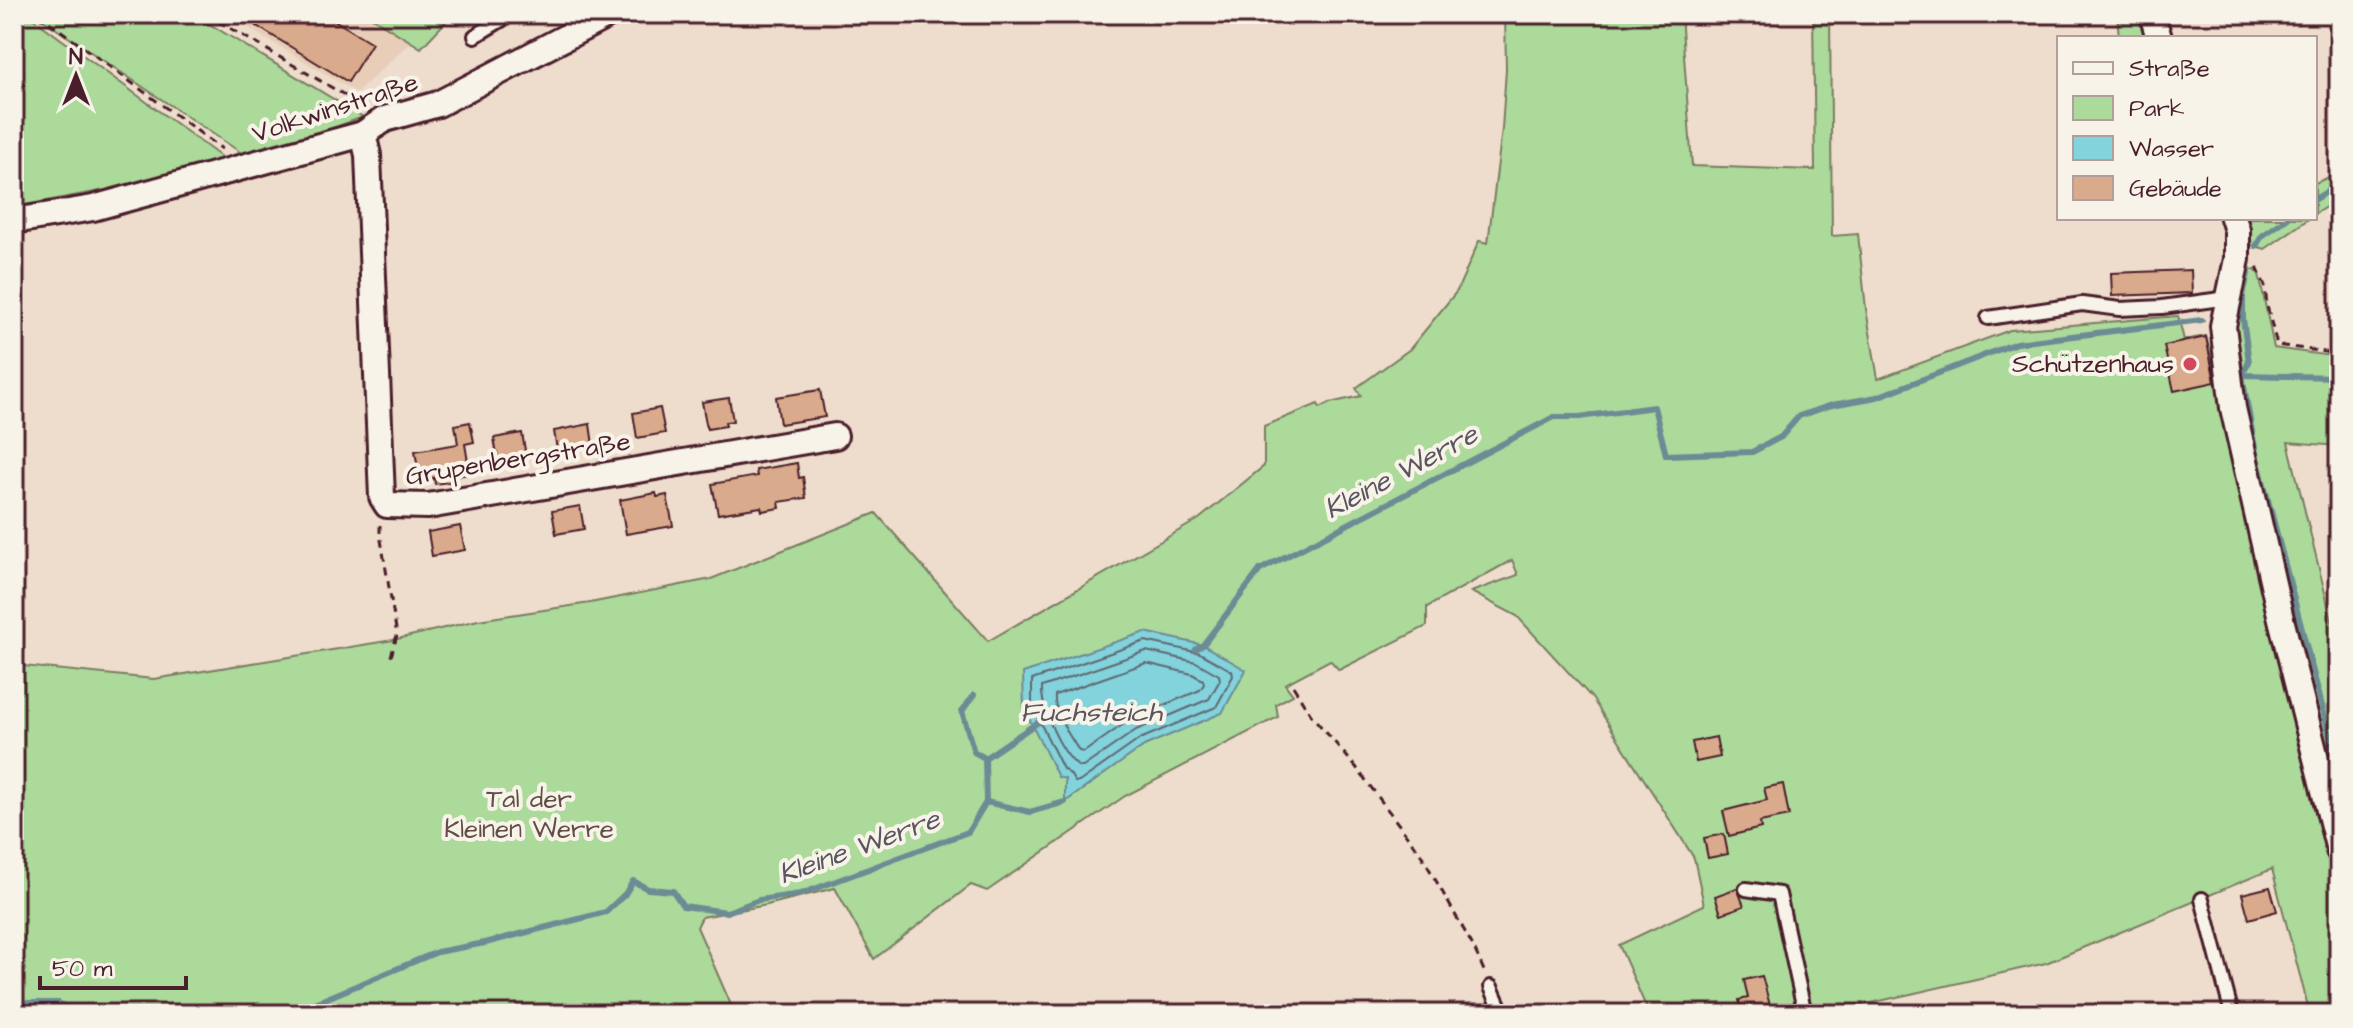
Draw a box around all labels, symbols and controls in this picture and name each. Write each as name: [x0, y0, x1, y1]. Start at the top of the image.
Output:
north arrow: [36, 36, 116, 116]
legend: [2057, 36, 2317, 220]
text: N: [69, 42, 83, 73]
text: Straße: [2129, 52, 2210, 86]
street label: Volkwinstraße: [247, 64, 423, 152]
text: Park: [2129, 92, 2185, 126]
text: Wasser: [2129, 132, 2214, 166]
text: Gebäude: [2129, 172, 2222, 206]
place label: Schützenhaus: [2012, 346, 2174, 382]
marker: Schützenhaus: [2181, 355, 2199, 373]
water label: Kleine Werre: [1317, 414, 1486, 529]
street label: Grupenbergstraße: [403, 423, 633, 497]
water label: Fuchsteich: [1020, 693, 1163, 732]
park label: Tal der Kleinen Werre: [444, 781, 614, 847]
water label: Kleine Werre: [773, 799, 947, 894]
scale bar: [40, 940, 186, 990]
text: 50 m: [52, 952, 113, 986]

